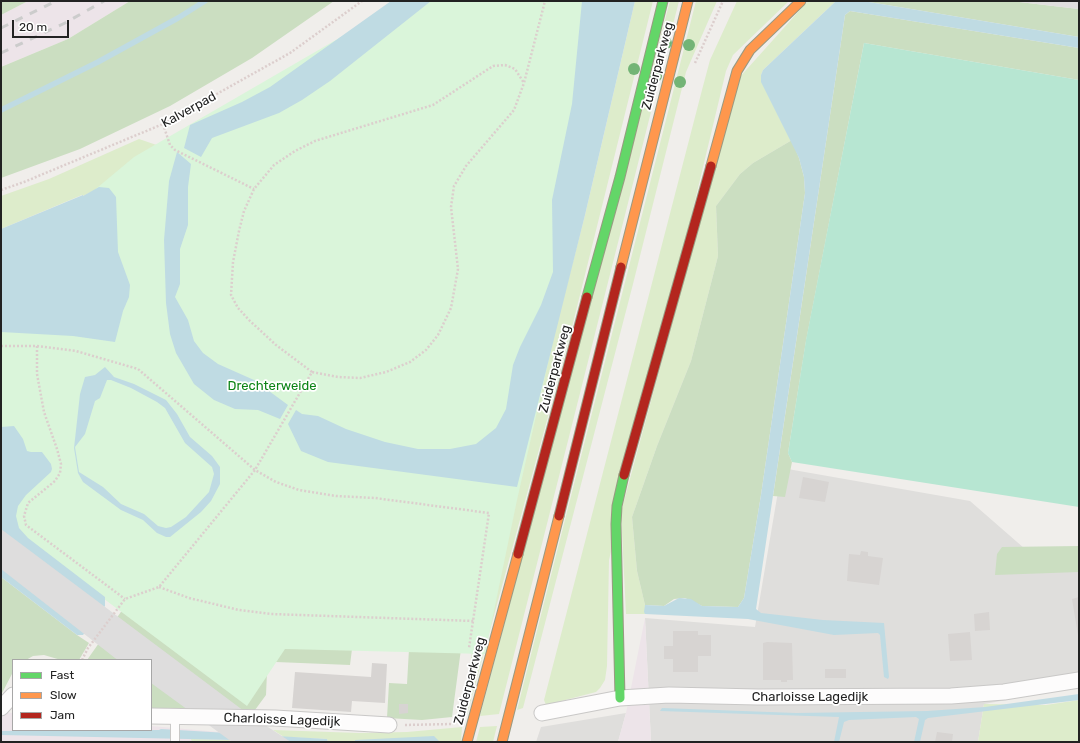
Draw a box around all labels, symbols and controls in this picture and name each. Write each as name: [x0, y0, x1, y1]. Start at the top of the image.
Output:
scale bar: [14, 12, 71, 38]
text: 20 m: [19, 20, 47, 34]
street label: Zuiderparkweg: [639, 20, 677, 112]
street label: Kalverpad: [159, 89, 219, 131]
street label: Zuiderparkweg: [536, 323, 574, 415]
park label: Drechterweide: [227, 378, 317, 394]
street label: Zuiderparkweg: [451, 635, 489, 727]
legend: [12, 659, 152, 731]
text: Fast: [50, 668, 74, 682]
text: Slow: [50, 688, 77, 702]
street label: Charloisse Lagedijk: [752, 689, 868, 705]
text: Jam: [50, 708, 75, 722]
street label: Charloisse Lagedijk: [223, 710, 341, 730]

